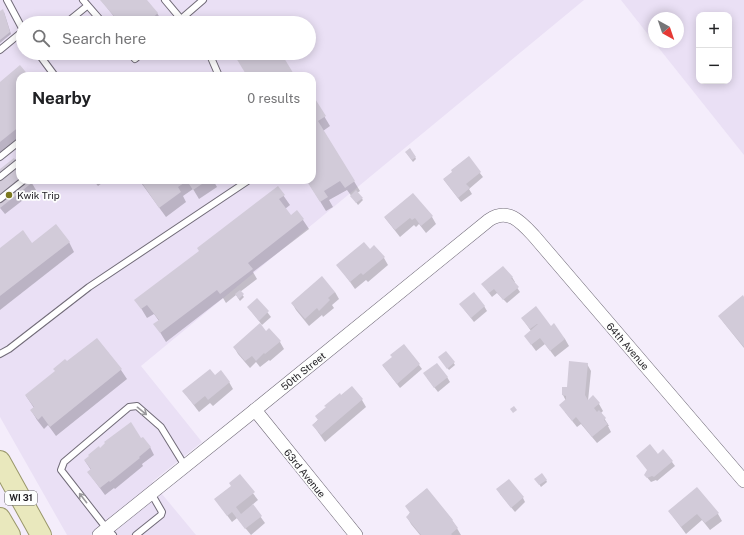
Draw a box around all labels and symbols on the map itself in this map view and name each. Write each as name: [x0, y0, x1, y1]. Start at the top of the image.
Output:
north arrow: [648, 12, 684, 48]
place label: Kwik Trip: [17, 189, 60, 201]
marker: Kwik Trip: [4, 190, 14, 200]
street label: 64th Avenue: [604, 320, 652, 372]
street label: 50th Street: [278, 349, 328, 393]
one-way arrow: [137, 406, 147, 415]
street label: 63rd Avenue: [282, 446, 328, 500]
road number: WI 31: [5, 491, 37, 505]
one-way arrow: [78, 493, 87, 504]

